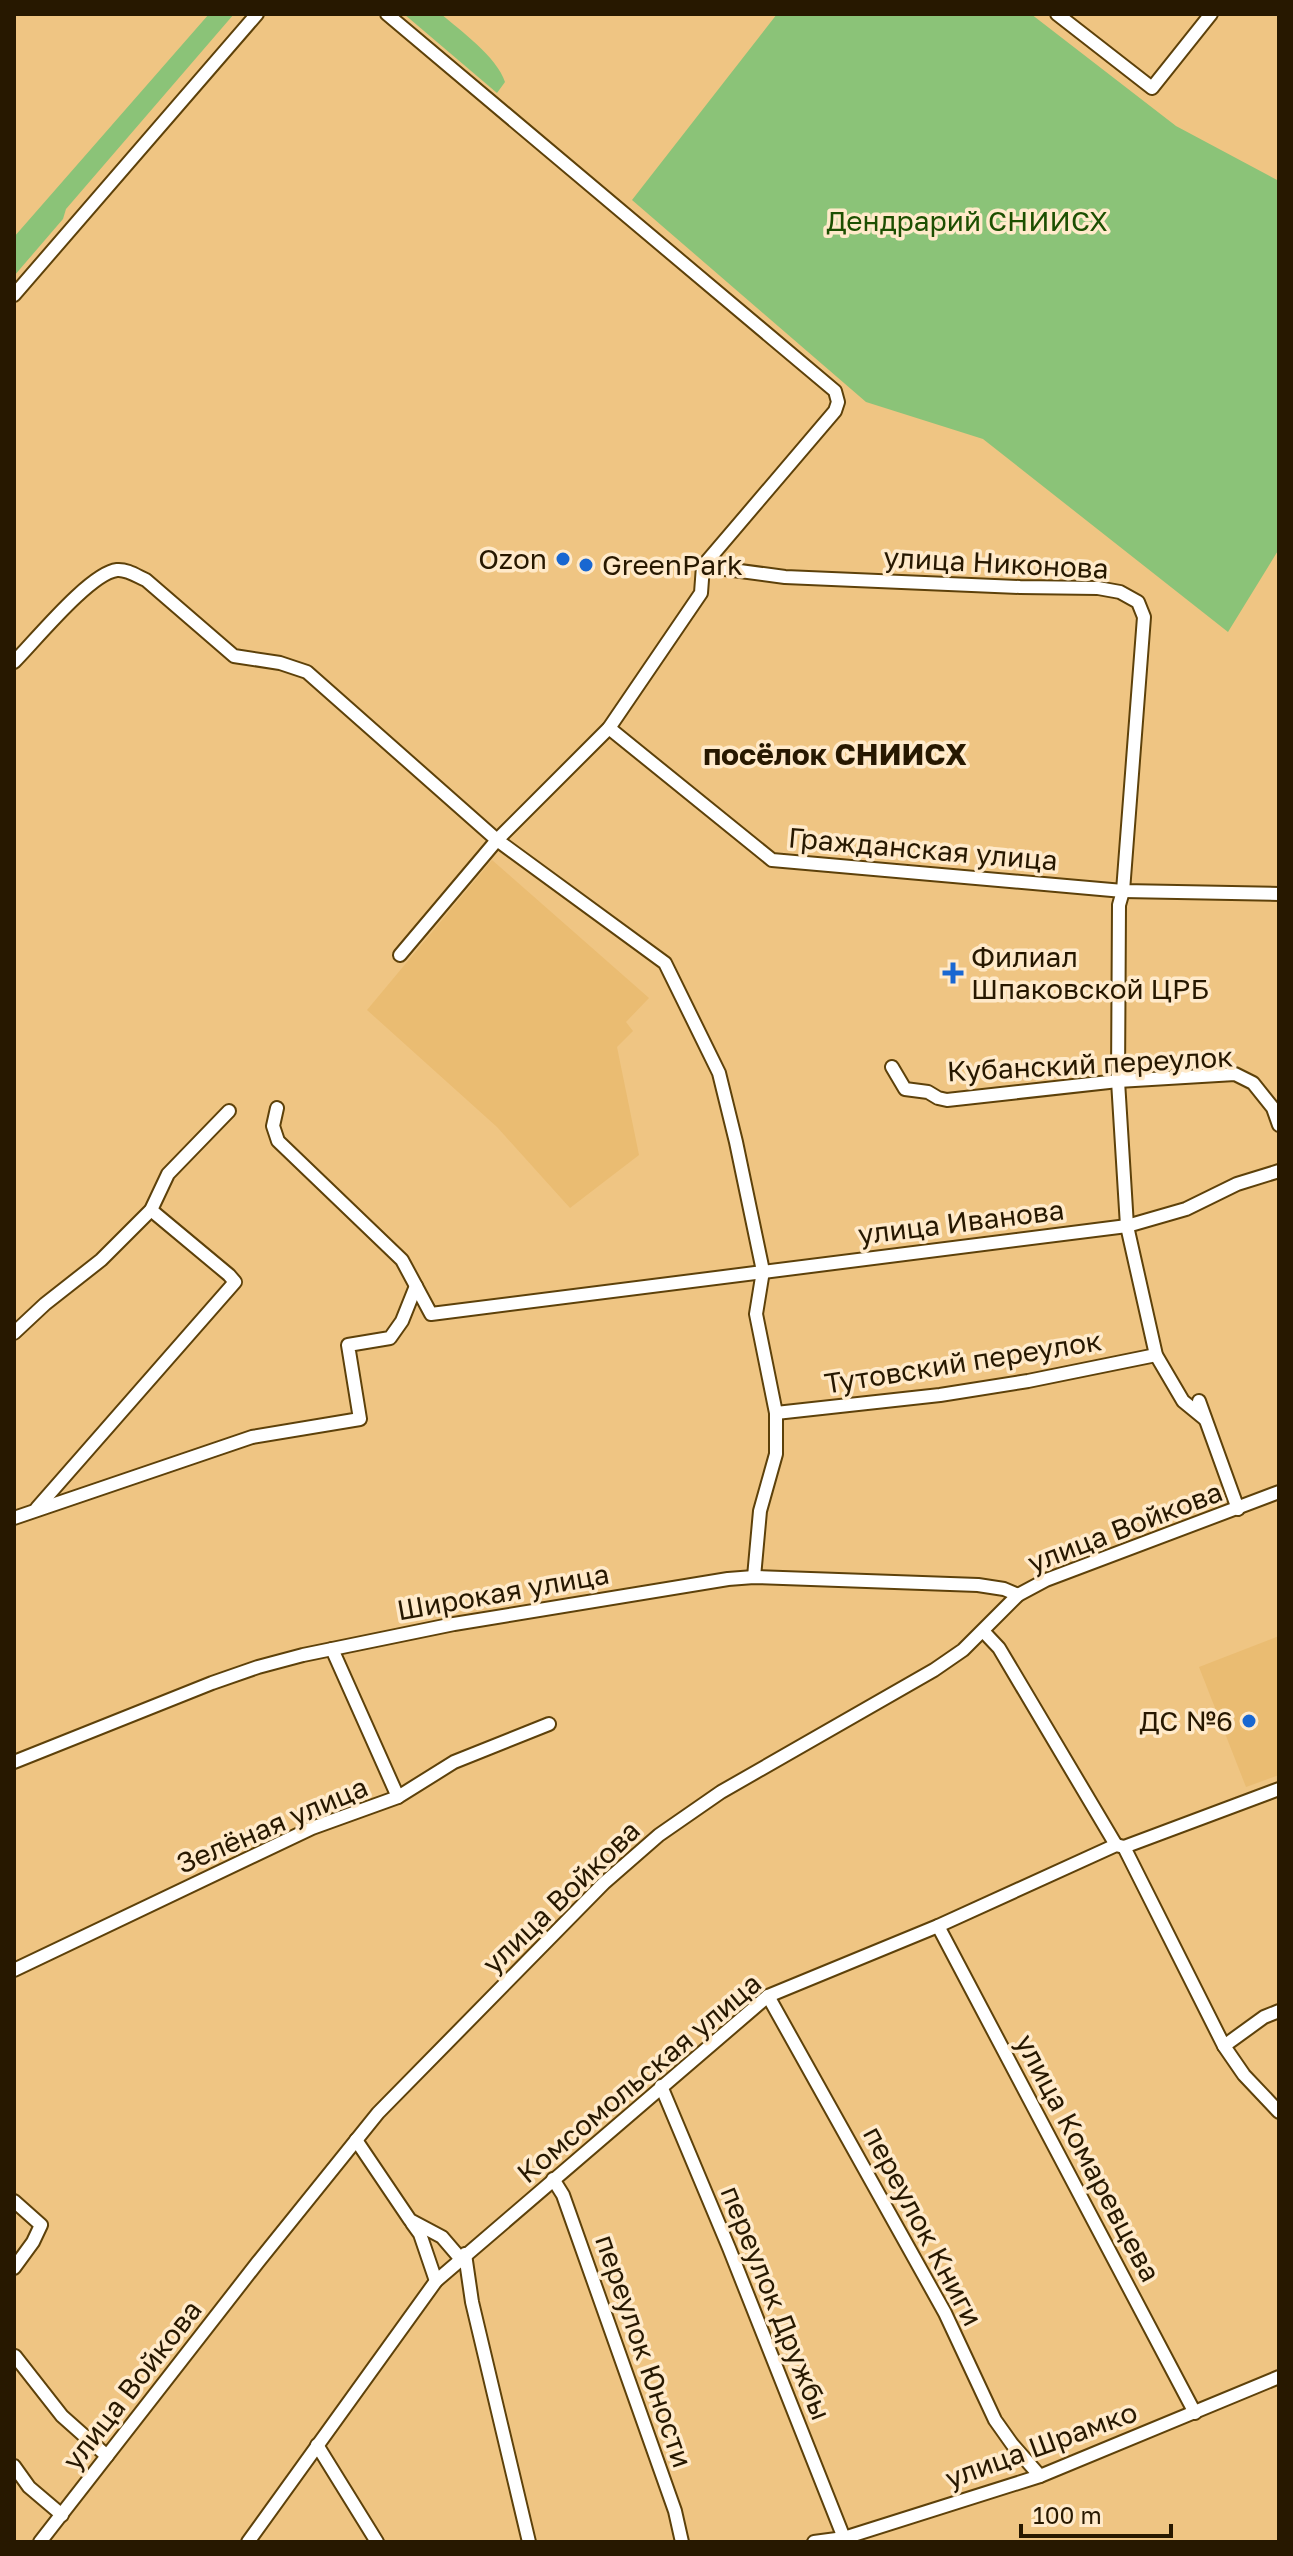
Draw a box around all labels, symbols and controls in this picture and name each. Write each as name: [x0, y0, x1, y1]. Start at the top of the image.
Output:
park label: Дендрарий СНИИСХ: [826, 204, 1108, 237]
street label: улица Никонова: [883, 540, 1109, 585]
place label: Ozon: [478, 542, 547, 575]
place label: GreenPark: [602, 548, 743, 581]
marker: Ozon: [554, 550, 572, 568]
marker: GreenPark: [577, 556, 595, 574]
district label: посёлок СНИИСХ: [703, 736, 967, 772]
street label: Гражданская улица: [787, 820, 1059, 877]
place label: Филиал Шпаковской ЦРБ: [971, 940, 1209, 1005]
marker: Филиал Шпаковской ЦРБ: [942, 962, 964, 984]
street label: Кубанский переулок: [946, 1040, 1234, 1087]
street label: улица Иванова: [856, 1192, 1066, 1251]
street label: Тутовский переулок: [822, 1323, 1104, 1400]
street label: улица Войкова: [1023, 1474, 1227, 1579]
street label: Широкая улица: [394, 1557, 612, 1626]
place label: ДС №6: [1139, 1704, 1233, 1737]
marker: ДС №6: [1240, 1712, 1258, 1730]
street label: Зелёная улица: [171, 1769, 372, 1880]
street label: улица Войкова: [475, 1813, 646, 1980]
street label: Комсомольская улица: [510, 1966, 767, 2189]
street label: улица Комаревцева: [1009, 2028, 1168, 2287]
street label: переулок Книги: [857, 2120, 990, 2331]
street label: переулок Дружбы: [714, 2181, 839, 2425]
street label: переулок Юности: [589, 2230, 700, 2472]
street label: улица Войкова: [55, 2293, 208, 2476]
street label: улица Шрамко: [940, 2395, 1141, 2495]
scale bar: [1021, 2488, 1171, 2538]
text: 100 m: [1033, 2500, 1102, 2529]

